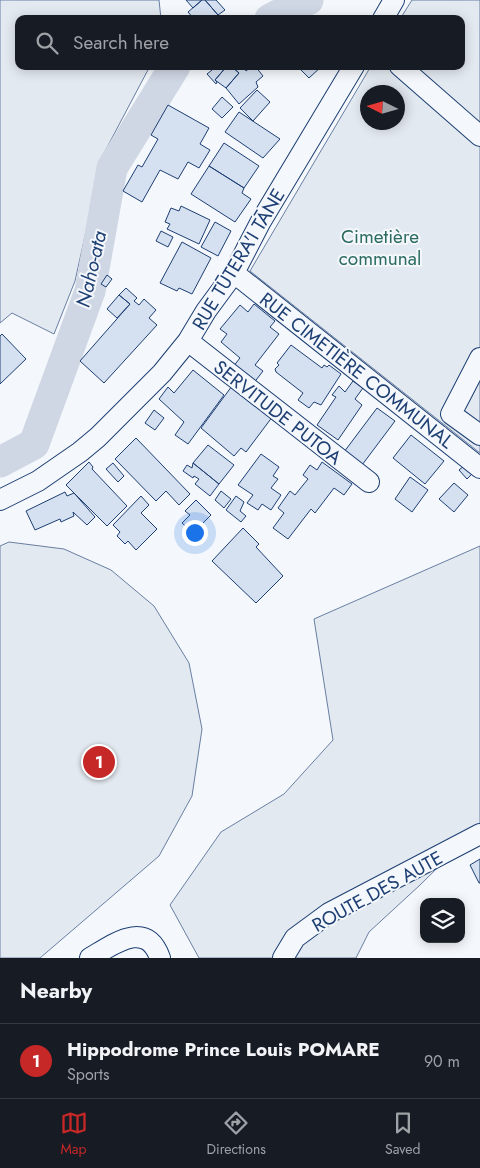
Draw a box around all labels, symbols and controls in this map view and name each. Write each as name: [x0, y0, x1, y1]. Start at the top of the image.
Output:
search box: [15, 15, 465, 70]
icon: search: [33, 29, 61, 57]
text: Search here: [73, 29, 169, 56]
north arrow: [360, 85, 405, 130]
street label: RUE TŪTERA'I TĀNE: [186, 183, 291, 335]
park label: Cimetière communal: [339, 223, 421, 272]
water label: Naho-ata: [69, 228, 114, 310]
street label: RUE CIMETIÈRE COMMUNAL: [254, 286, 460, 455]
street label: SERVITUDE PUTOA: [208, 354, 348, 471]
your location: [182, 520, 208, 546]
pin: 1: [83, 743, 115, 781]
street label: ROUTE DES AUTE: [307, 844, 448, 939]
map controls: [420, 898, 465, 943]
button: layers: [420, 898, 465, 943]
text: Nearby: [20, 976, 92, 1006]
text: Hippodrome Prince Louis POMARE: [67, 1036, 380, 1063]
text: 1: [32, 1050, 40, 1073]
text: 90 m: [424, 1050, 460, 1073]
text: Sports: [67, 1063, 109, 1086]
tab: Map: [60, 1109, 88, 1159]
tab: Directions: [207, 1109, 266, 1159]
tab: Saved: [385, 1109, 420, 1159]

